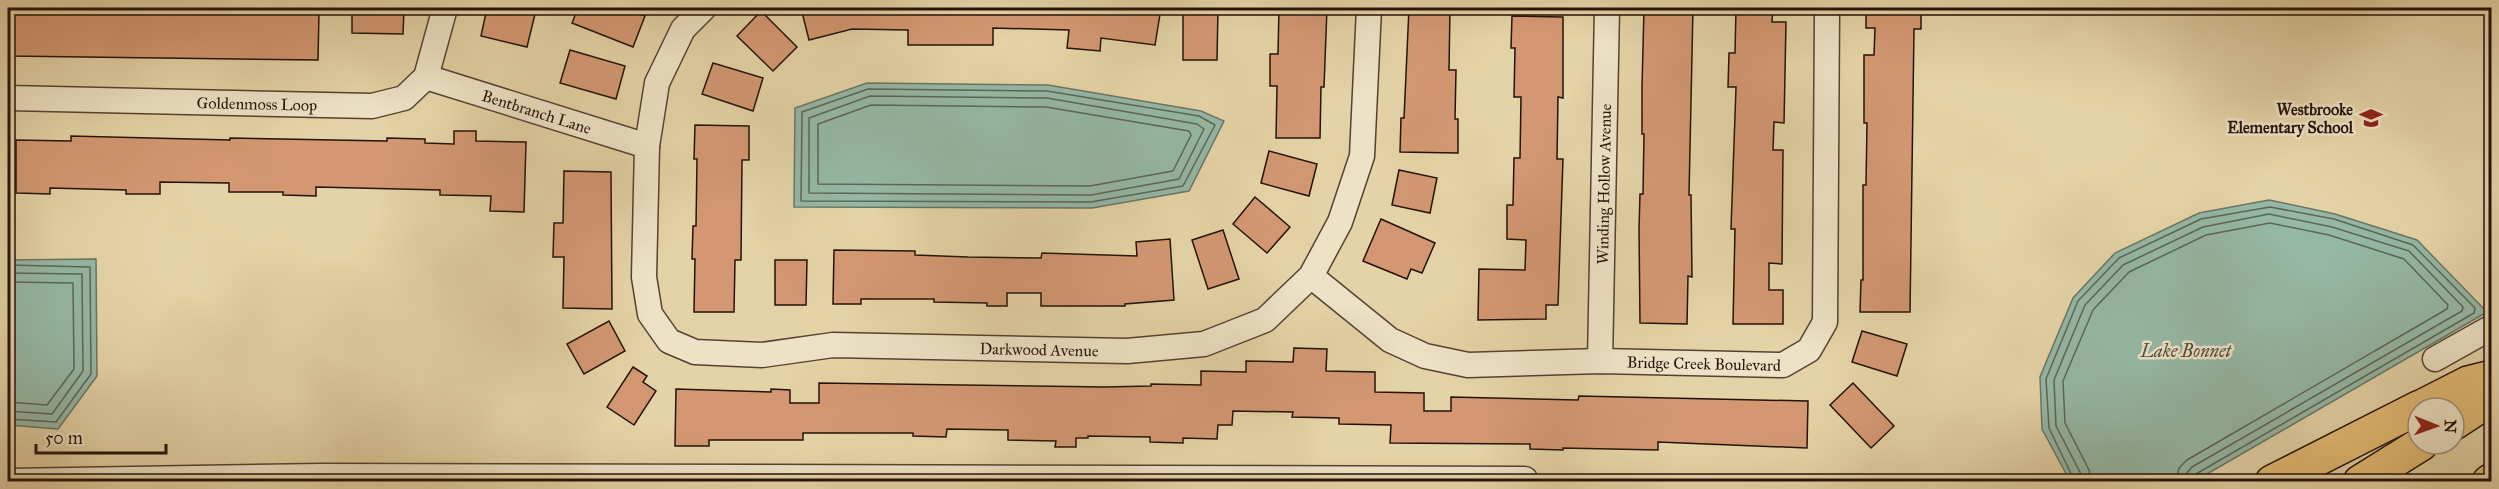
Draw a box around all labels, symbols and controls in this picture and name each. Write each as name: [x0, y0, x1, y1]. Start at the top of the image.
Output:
street label: Bentbranch Lane: [480, 86, 594, 138]
street label: Goldenmoss Loop: [197, 93, 317, 115]
place label: Westbrooke Elementary School: [2227, 100, 2354, 138]
street label: Winding Hollow Avenue: [1593, 103, 1615, 265]
school or university icon: Westbrooke Elementary School: [2358, 105, 2384, 131]
street label: Darkwood Avenue: [979, 339, 1099, 360]
water label: Lake Bonnet: [2140, 340, 2233, 362]
street label: Bridge Creek Boulevard: [1627, 353, 1781, 375]
north arrow: [2406, 396, 2466, 456]
scale bar: [36, 417, 166, 455]
text: N: [2441, 419, 2460, 434]
text: 50 m: [45, 427, 83, 449]

